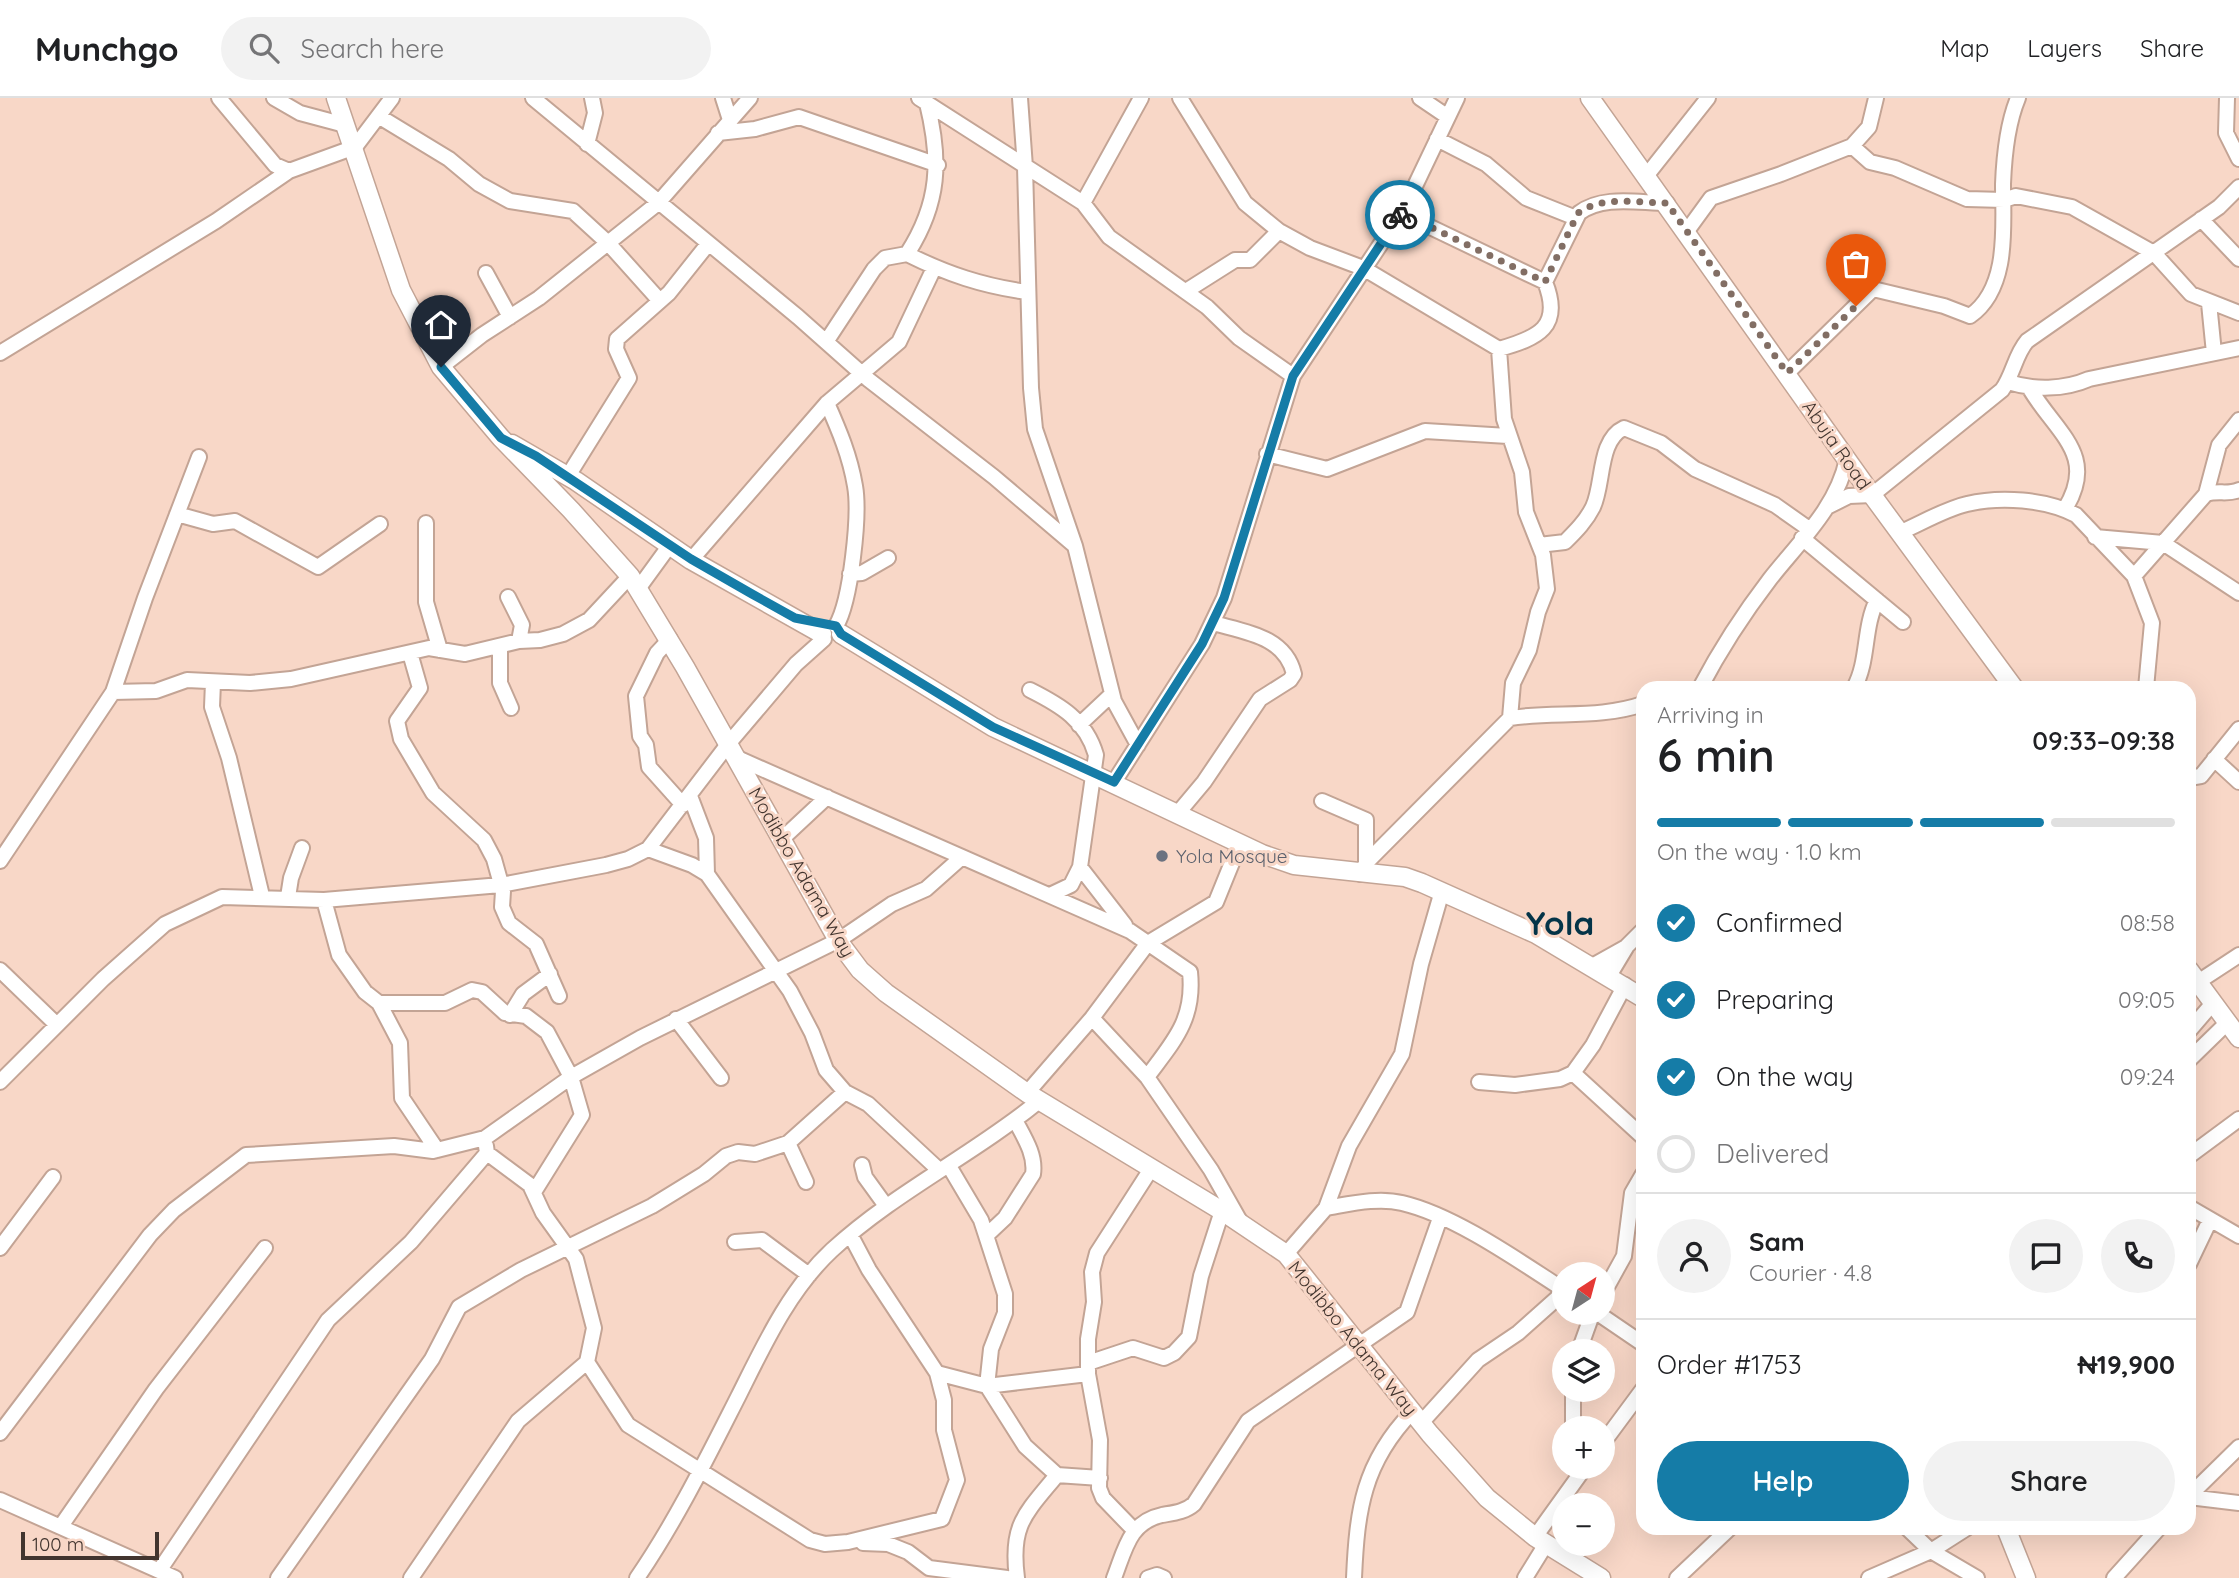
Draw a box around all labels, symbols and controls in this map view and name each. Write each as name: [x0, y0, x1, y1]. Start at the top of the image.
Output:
search box: [221, 17, 711, 80]
text: Munchgo: [35, 28, 179, 69]
icon: search: [245, 29, 283, 67]
text: Search here: [301, 32, 444, 65]
text: Map: [1940, 33, 1989, 63]
text: Layers: [2027, 33, 2102, 63]
text: Share: [2140, 33, 2204, 63]
courier: [1365, 180, 1435, 250]
icon: bike: [1381, 196, 1419, 234]
pin: [1826, 234, 1886, 306]
icon: bag: [1837, 245, 1875, 283]
pin: [411, 295, 471, 367]
icon: home: [422, 306, 460, 344]
street label: Abuja Road: [1797, 396, 1877, 494]
text: Arriving in: [1657, 700, 1764, 729]
text: 09:33–09:38: [2032, 724, 2175, 757]
text: 6 min: [1657, 726, 1775, 784]
street label: Modibbo Adama Way: [744, 783, 860, 961]
text: On the way · 1.0 km: [1657, 837, 1862, 866]
place label: Yola Mosque: [1176, 844, 1288, 868]
marker: Yola Mosque: [1154, 848, 1170, 864]
district label: Yola: [1526, 902, 1594, 943]
icon: check: [1657, 904, 1695, 942]
text: Confirmed: [1716, 906, 1843, 939]
text: 08:58: [2120, 908, 2175, 937]
icon: check: [1657, 981, 1695, 1019]
text: Preparing: [1716, 983, 1834, 1016]
text: 09:05: [2118, 985, 2175, 1014]
icon: check: [1657, 1058, 1695, 1096]
text: On the way: [1716, 1060, 1854, 1093]
text: 09:24: [2120, 1062, 2175, 1091]
text: Delivered: [1716, 1137, 1829, 1170]
button: person: [1657, 1219, 1731, 1293]
button: chat: [2009, 1219, 2083, 1293]
button: phone: [2101, 1219, 2175, 1293]
text: Sam: [1749, 1225, 1805, 1258]
street label: Modibbo Adama Way: [1283, 1256, 1423, 1420]
text: Courier · 4.8: [1749, 1258, 1872, 1287]
north arrow: [1552, 1262, 1615, 1325]
map controls: [1552, 1262, 1615, 1556]
button: layers: [1552, 1339, 1615, 1402]
text: Order #1753: [1657, 1348, 1802, 1381]
text: ₦19,900: [2078, 1348, 2175, 1381]
button: +: [1552, 1416, 1615, 1479]
button: Help: [1657, 1441, 1909, 1521]
button: Share: [1923, 1441, 2175, 1521]
button: −: [1552, 1493, 1615, 1556]
scale bar: [21, 1529, 159, 1561]
text: 100 m: [32, 1532, 84, 1556]

